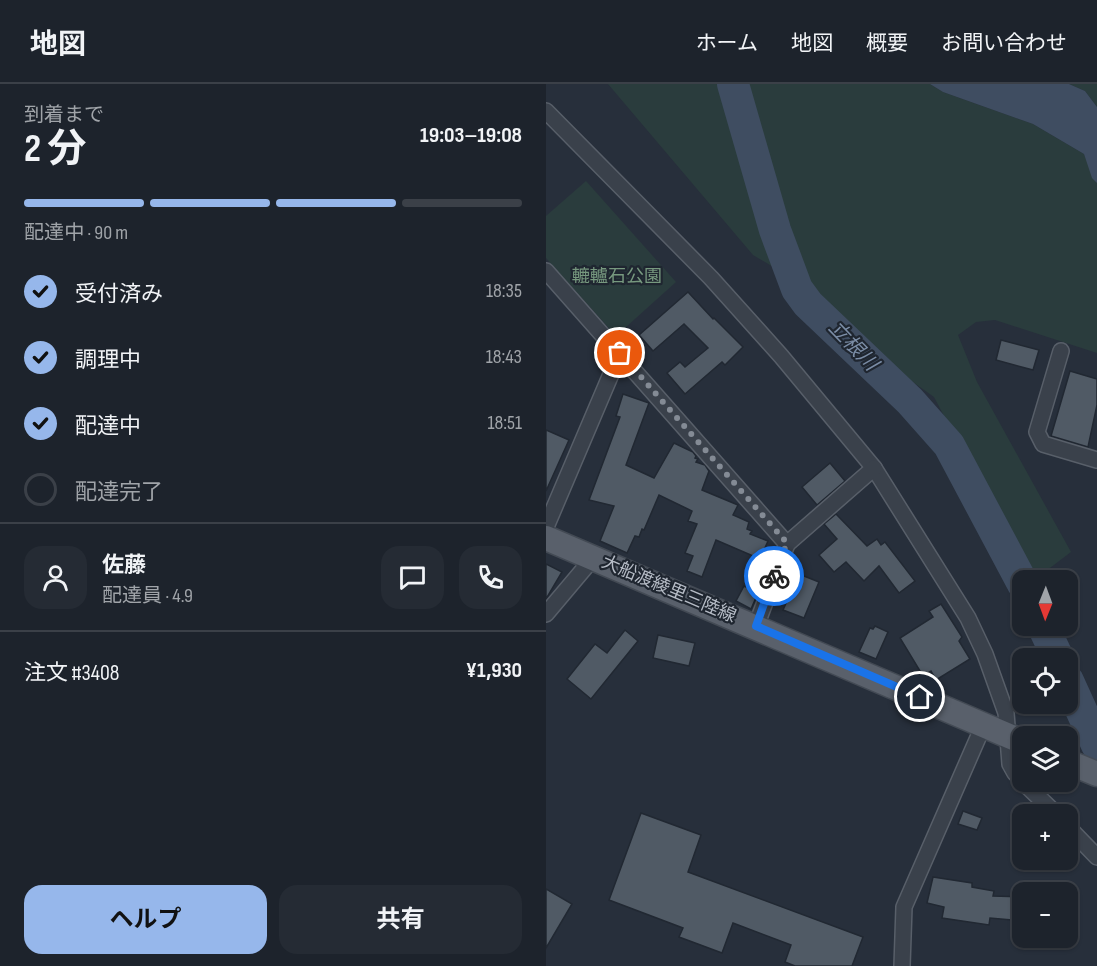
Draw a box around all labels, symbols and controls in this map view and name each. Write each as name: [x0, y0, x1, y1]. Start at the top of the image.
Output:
text: 地図: [30, 28, 86, 61]
text: ホーム: [696, 31, 758, 56]
text: 地図: [791, 31, 833, 56]
text: 概要: [866, 31, 908, 56]
text: お問い合わせ: [941, 31, 1067, 56]
text: 到着まで: [24, 103, 104, 127]
text: 19:03–19:08: [420, 122, 522, 149]
text: 2 分: [24, 126, 86, 173]
text: 配達中 · 90 m: [24, 221, 128, 245]
park label: 轆轤石公園: [572, 266, 662, 287]
icon: check: [24, 275, 57, 308]
text: 18:35: [486, 279, 522, 303]
text: 受付済み: [75, 281, 163, 308]
water label: 立根川: [824, 316, 884, 377]
pin: [594, 327, 645, 378]
icon: bag: [603, 336, 636, 369]
icon: check: [24, 341, 57, 374]
text: 18:43: [486, 345, 522, 369]
text: 調理中: [75, 347, 141, 374]
icon: check: [24, 407, 57, 440]
text: 18:51: [487, 411, 522, 435]
text: 配達中: [75, 413, 141, 440]
text: 配達完了: [75, 479, 163, 506]
button: person: [24, 546, 87, 609]
button: chat: [381, 546, 444, 609]
button: phone: [459, 546, 522, 609]
courier: [744, 546, 804, 606]
street label: 大船渡綾里三陸線: [599, 551, 739, 627]
text: 佐藤: [102, 552, 146, 579]
icon: bike: [758, 560, 791, 593]
north arrow: [1012, 570, 1078, 636]
map controls: [1012, 570, 1078, 948]
text: 配達員 · 4.9: [102, 584, 193, 608]
button: locate: [1012, 648, 1078, 714]
text: ¥1,930: [466, 657, 522, 684]
text: 注文 #3408: [24, 660, 119, 687]
pin: [894, 671, 945, 722]
icon: home: [903, 680, 936, 713]
button: layers: [1012, 726, 1078, 792]
button: +: [1012, 804, 1078, 870]
button: −: [1012, 882, 1078, 948]
button: ヘルプ: [24, 885, 267, 954]
button: 共有: [279, 885, 522, 954]

